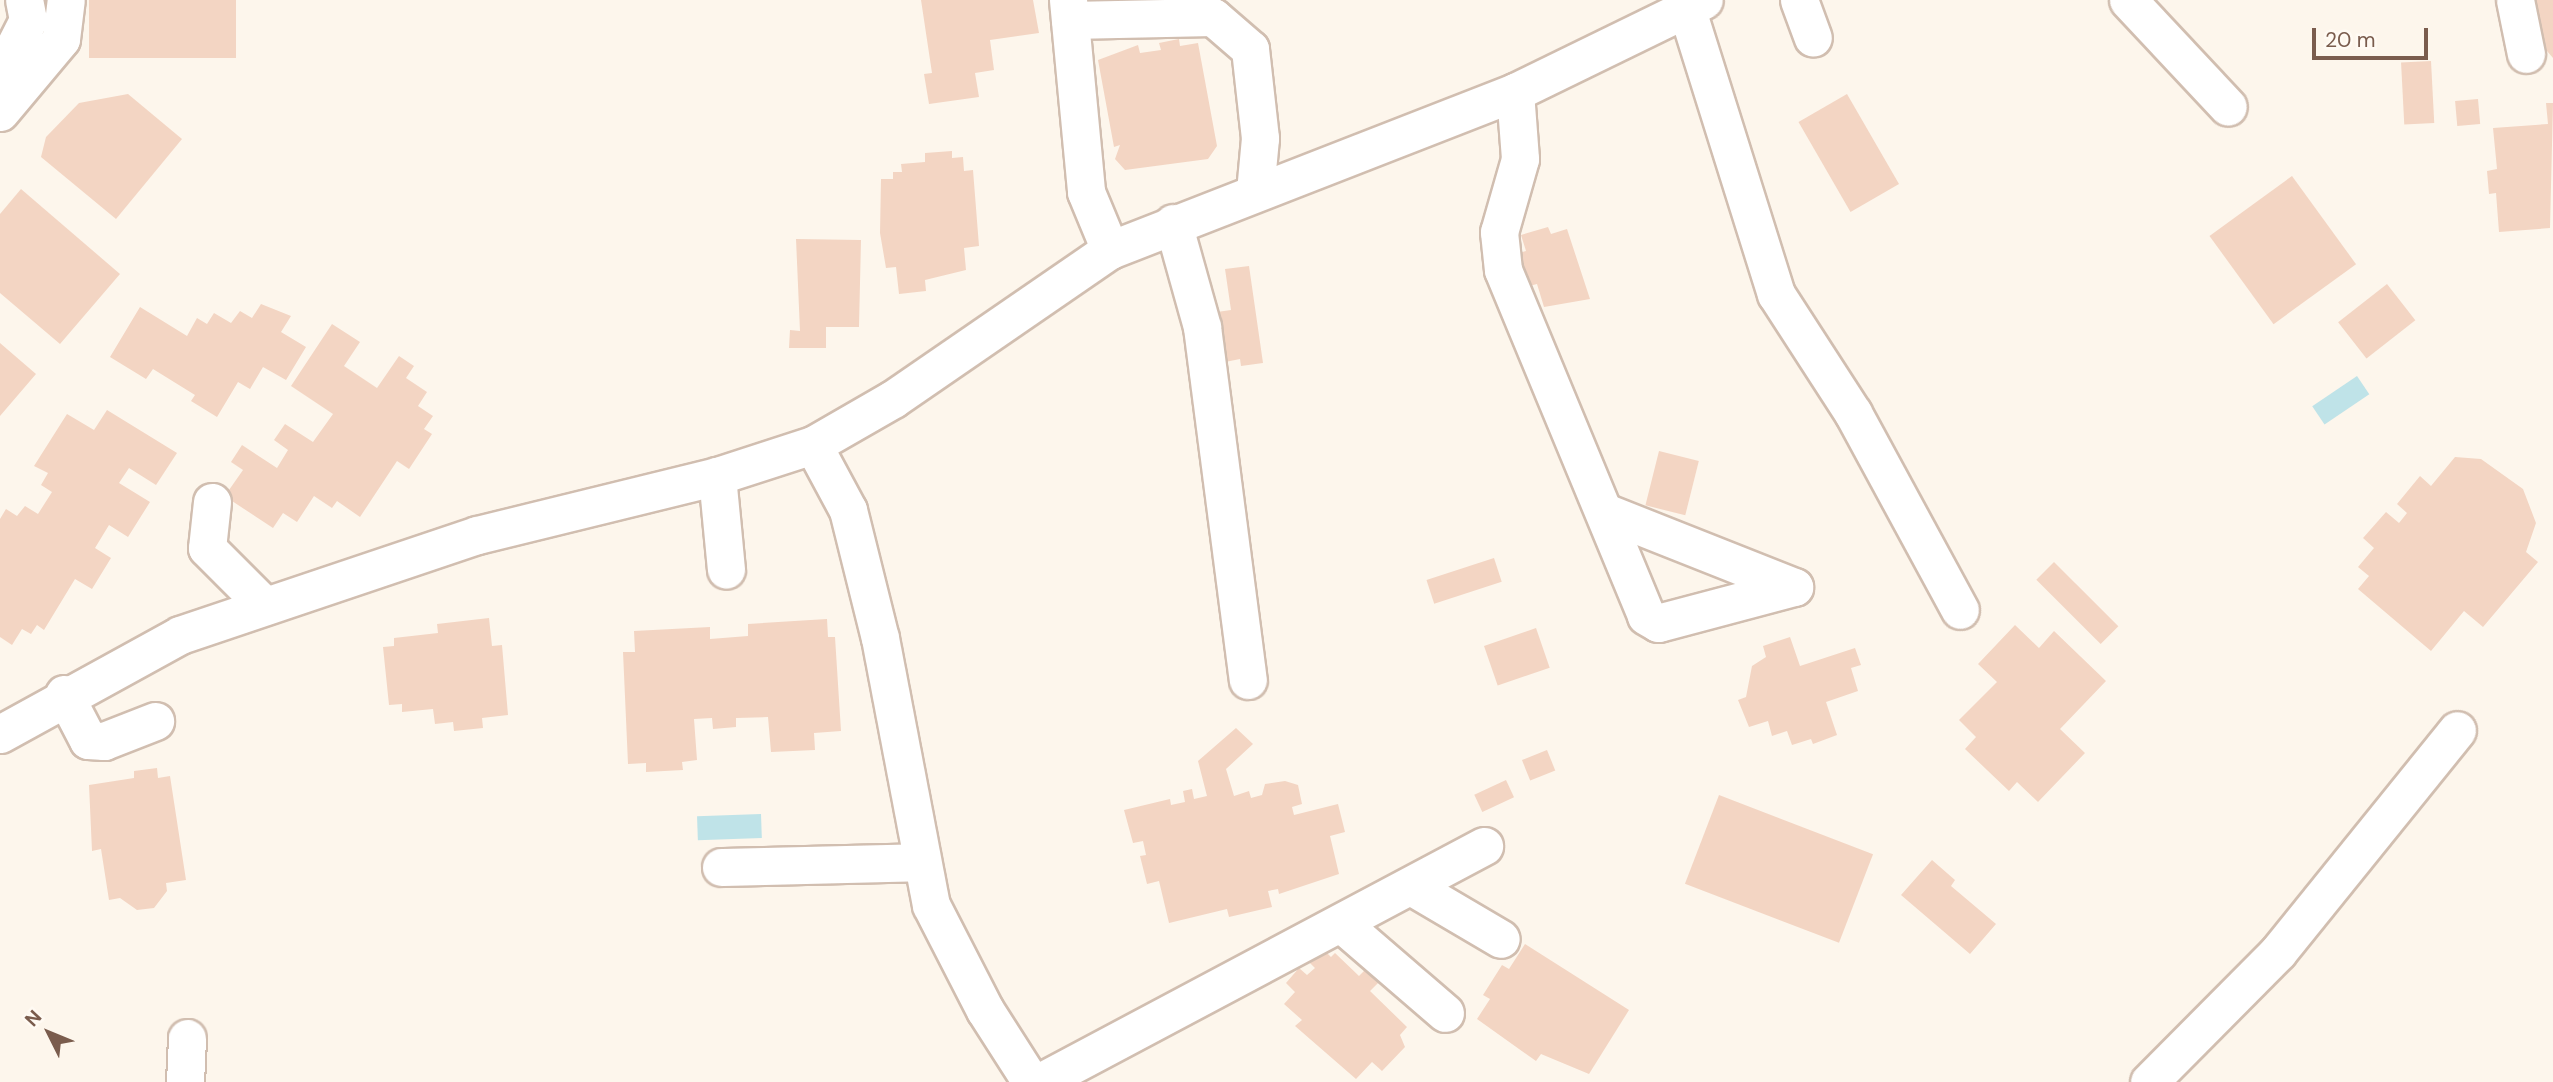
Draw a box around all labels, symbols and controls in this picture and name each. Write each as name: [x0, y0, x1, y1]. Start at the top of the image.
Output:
scale bar: [2315, 14, 2430, 58]
text: 20 m: [2325, 26, 2376, 54]
north arrow: [14, 998, 84, 1068]
text: N: [19, 1005, 47, 1032]

